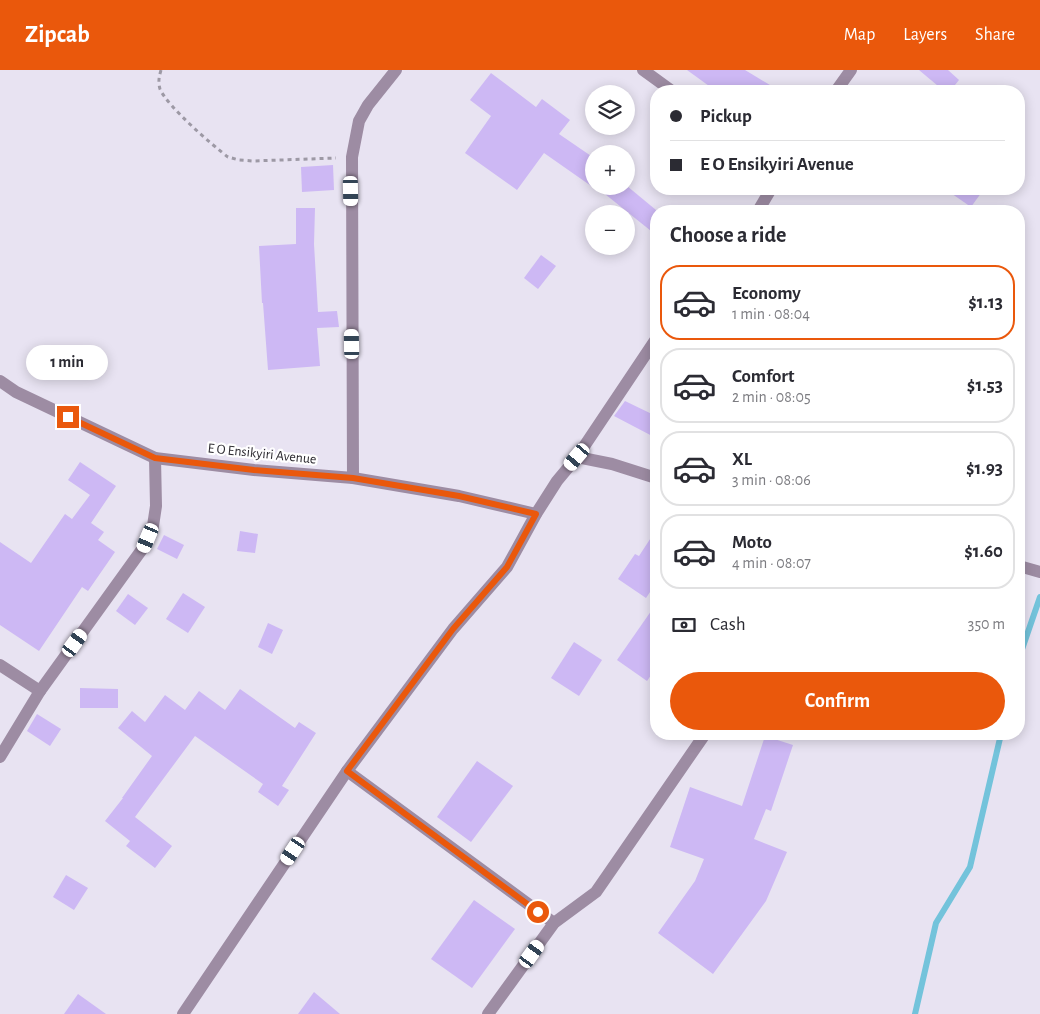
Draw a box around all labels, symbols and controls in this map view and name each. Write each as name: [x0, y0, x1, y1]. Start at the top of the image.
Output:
text: Zipcab: [25, 23, 90, 47]
text: Map: [844, 26, 875, 44]
text: Layers: [903, 26, 947, 44]
text: Share: [975, 26, 1015, 44]
map controls: [585, 85, 635, 255]
button: layers: [585, 85, 635, 135]
text: Pickup: [700, 107, 752, 126]
button: +: [585, 145, 635, 195]
text: E O Ensikyiri Avenue: [700, 155, 854, 174]
car: [343, 176, 358, 206]
button: −: [585, 205, 635, 255]
text: Choose a ride: [670, 224, 786, 246]
icon: car: [672, 280, 717, 325]
text: Economy: [732, 284, 801, 303]
text: $1.13: [968, 293, 1003, 312]
text: 1 min · 08:04: [732, 306, 810, 322]
car: [344, 329, 359, 359]
callout: 1 min: [27, 344, 109, 380]
text: 1 min: [50, 354, 84, 370]
icon: car: [672, 363, 717, 408]
text: Comfort: [732, 367, 794, 386]
text: $1.53: [967, 376, 1003, 395]
text: 2 min · 08:05: [732, 389, 811, 405]
route end: [57, 406, 79, 428]
street label: E O Ensikyiri Avenue: [207, 441, 317, 467]
car: [561, 441, 592, 473]
icon: car: [672, 446, 717, 491]
text: XL: [732, 450, 752, 469]
text: $1.93: [966, 459, 1003, 478]
text: 3 min · 08:06: [732, 472, 811, 488]
car: [135, 521, 160, 555]
icon: car: [672, 529, 717, 574]
text: Moto: [732, 533, 772, 552]
text: $1.60: [964, 542, 1003, 561]
text: 4 min · 08:07: [732, 555, 811, 571]
icon: cash: [670, 611, 698, 639]
text: Cash: [710, 615, 746, 634]
text: 350 m: [968, 616, 1005, 632]
car: [60, 626, 89, 660]
button: Confirm: [670, 672, 1005, 730]
car: [278, 834, 307, 868]
route start: [527, 901, 549, 923]
car: [517, 937, 546, 971]

